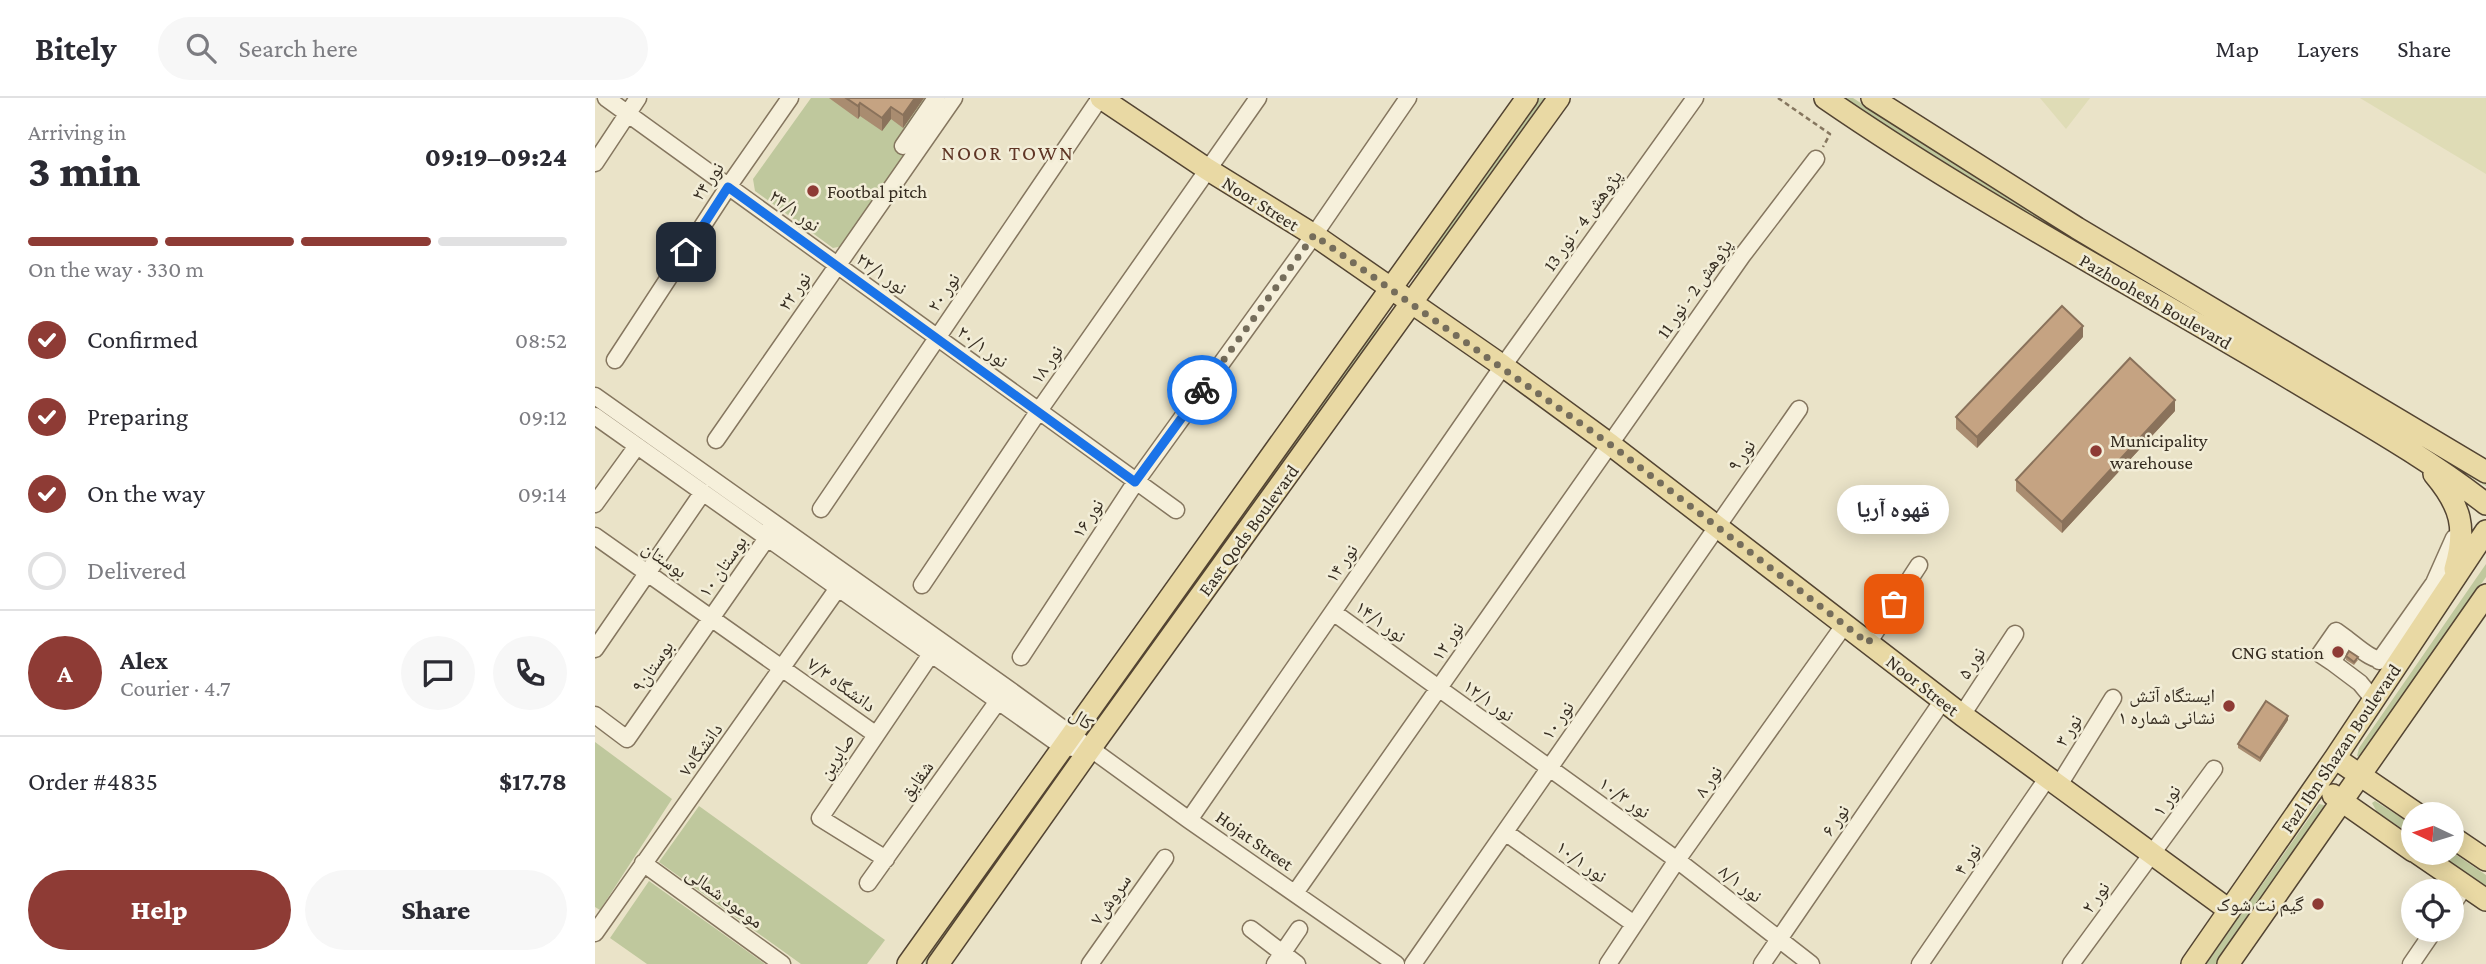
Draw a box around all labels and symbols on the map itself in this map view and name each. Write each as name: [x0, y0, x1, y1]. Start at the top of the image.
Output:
district label: NOOR TOWN: [941, 141, 1075, 165]
street label: نور ۲۴: [687, 158, 729, 205]
street label: پژوهش 4 - نور 13: [1539, 166, 1627, 276]
street label: Noor Street: [1219, 172, 1303, 236]
place label: Footbal pitch: [827, 181, 927, 202]
marker: Footbal pitch: [805, 183, 821, 199]
street label: نور ۲۴/۱: [765, 185, 824, 237]
pin: [656, 222, 716, 282]
street label: پژوهش 2 - نور 11: [1652, 235, 1737, 343]
street label: نور ۲۲/۱: [852, 248, 911, 300]
street label: Pazhoohesh Boulevard: [2076, 249, 2235, 354]
street label: نور ۲۲: [774, 268, 816, 315]
street label: نور ۲۰: [923, 269, 965, 316]
street label: نور ۲۰/۱: [953, 321, 1012, 373]
street label: نور ۱۸: [1026, 341, 1068, 388]
courier: [1167, 355, 1237, 425]
place label: Municipality warehouse: [2110, 430, 2208, 473]
street label: نور ۹: [1723, 436, 1760, 476]
marker: Municipality warehouse: [2088, 443, 2104, 459]
street label: East Qods Boulevard: [1194, 461, 1303, 600]
callout: قهوه آریا: [1838, 485, 1950, 534]
street label: نور ۱۶: [1067, 495, 1109, 542]
street label: بوستان ۱۰: [694, 532, 752, 602]
street label: بوستان: [638, 537, 691, 583]
street label: نور ۱۴: [1321, 540, 1363, 587]
pin: [1864, 574, 1924, 634]
street label: نور ۱۴/۱: [1351, 596, 1410, 648]
street label: نور ۱۲: [1427, 618, 1469, 665]
street label: بوستان۹: [627, 637, 678, 697]
place label: CNG station: [2231, 642, 2324, 663]
street label: نور ۵: [1953, 643, 1990, 684]
marker: CNG station: [2330, 644, 2346, 660]
street label: Noor Street: [1882, 651, 1964, 721]
street label: دانشگاه ۷/۳: [804, 653, 880, 716]
street label: Fazl Ibn Shazan Boulevard: [2276, 660, 2405, 837]
street label: نور ۱۲/۱: [1459, 675, 1518, 727]
place label: ایستگاه آتش نشانی شماره ۱: [2118, 685, 2215, 729]
street label: نور ۱۰: [1537, 697, 1579, 744]
marker: ایستگاه آتش نشانی شماره ۱: [2221, 698, 2237, 714]
street label: کال: [1065, 703, 1098, 735]
street label: نور ۳: [2051, 710, 2087, 751]
street label: دانشگاه۷: [674, 719, 727, 780]
street label: صابرین: [814, 729, 860, 784]
street label: شقایق: [895, 757, 938, 805]
street label: نور ۸: [1690, 762, 1727, 802]
street label: نور ۱۰/۳: [1595, 772, 1654, 823]
street label: نور ۱: [2148, 781, 2186, 821]
street label: نور ۶: [1817, 801, 1854, 841]
north arrow: [2401, 802, 2464, 864]
street label: Hojat Street: [1211, 806, 1298, 876]
street label: نور ۱۰/۱: [1552, 836, 1611, 888]
street label: نور ۴: [1949, 840, 1986, 880]
street label: نور ۸/۱: [1714, 860, 1766, 908]
street label: موعود شمالی: [682, 863, 767, 933]
street label: سروش۷: [1086, 870, 1136, 929]
street label: نور ۲: [2077, 878, 2115, 918]
place label: گیم نت شوک: [2216, 894, 2304, 917]
marker: گیم نت شوک: [2310, 896, 2326, 912]

